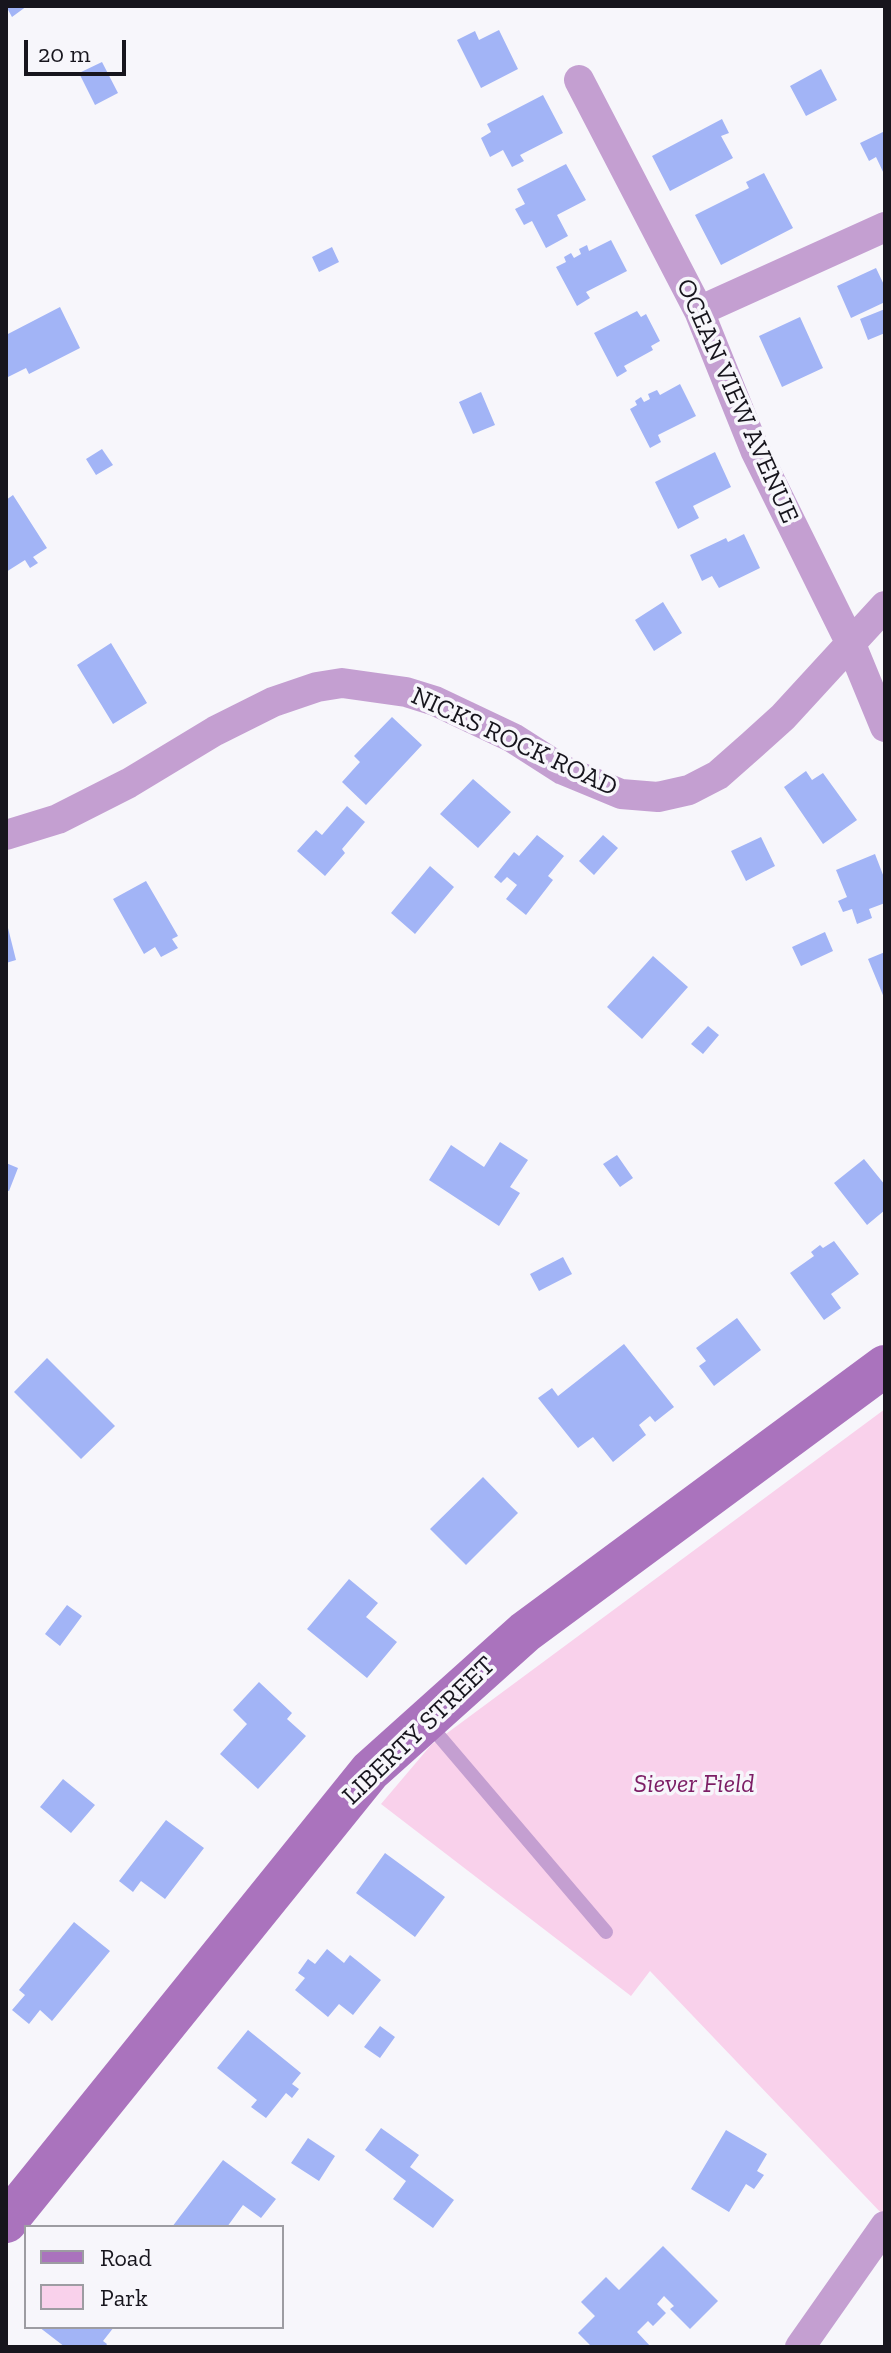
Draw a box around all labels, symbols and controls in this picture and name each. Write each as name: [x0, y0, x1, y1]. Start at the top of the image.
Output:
scale bar: [28, 24, 130, 74]
text: 20 m: [38, 39, 90, 68]
street label: OCEAN VIEW AVENUE: [669, 274, 805, 528]
street label: NICKS ROCK ROAD: [406, 681, 622, 803]
street label: LIBERTY STREET: [336, 1650, 502, 1812]
park label: Siever Field: [633, 1769, 755, 1801]
legend: [24, 2225, 284, 2329]
text: Road: [100, 2243, 152, 2272]
text: Park: [100, 2283, 148, 2312]

